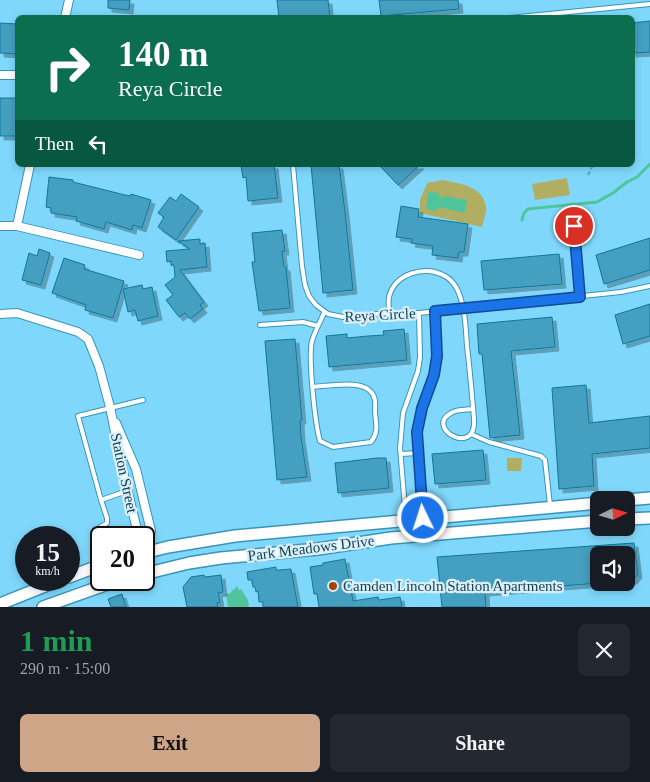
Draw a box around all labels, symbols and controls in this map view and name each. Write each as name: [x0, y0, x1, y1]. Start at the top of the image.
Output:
icon: right: [35, 35, 100, 100]
text: 140 m: [118, 35, 208, 74]
text: Reya Circle: [118, 76, 222, 101]
icon: left: [84, 130, 112, 158]
text: Then: [35, 133, 74, 154]
pin: [553, 205, 595, 247]
icon: arrive: [560, 212, 588, 240]
street label: Reya Circle: [344, 305, 416, 325]
street label: Station Street: [108, 432, 140, 515]
position arrow: [396, 491, 448, 543]
north arrow: [590, 491, 635, 536]
map controls: [590, 491, 635, 591]
speed limit sign: 20: [90, 526, 155, 591]
street label: Park Meadows Drive: [247, 532, 376, 564]
text: 15: [35, 539, 60, 566]
button: sound: [590, 546, 635, 591]
text: km/h: [35, 564, 60, 578]
place label: Camden Lincoln Station Apartments: [343, 578, 563, 594]
marker: Camden Lincoln Station Apartments: [327, 580, 339, 592]
text: 1 min: [20, 624, 93, 657]
button: close: [578, 624, 630, 676]
text: 290 m · 15:00: [20, 660, 110, 677]
button: Exit: [20, 714, 320, 772]
button: Share: [330, 714, 630, 772]

